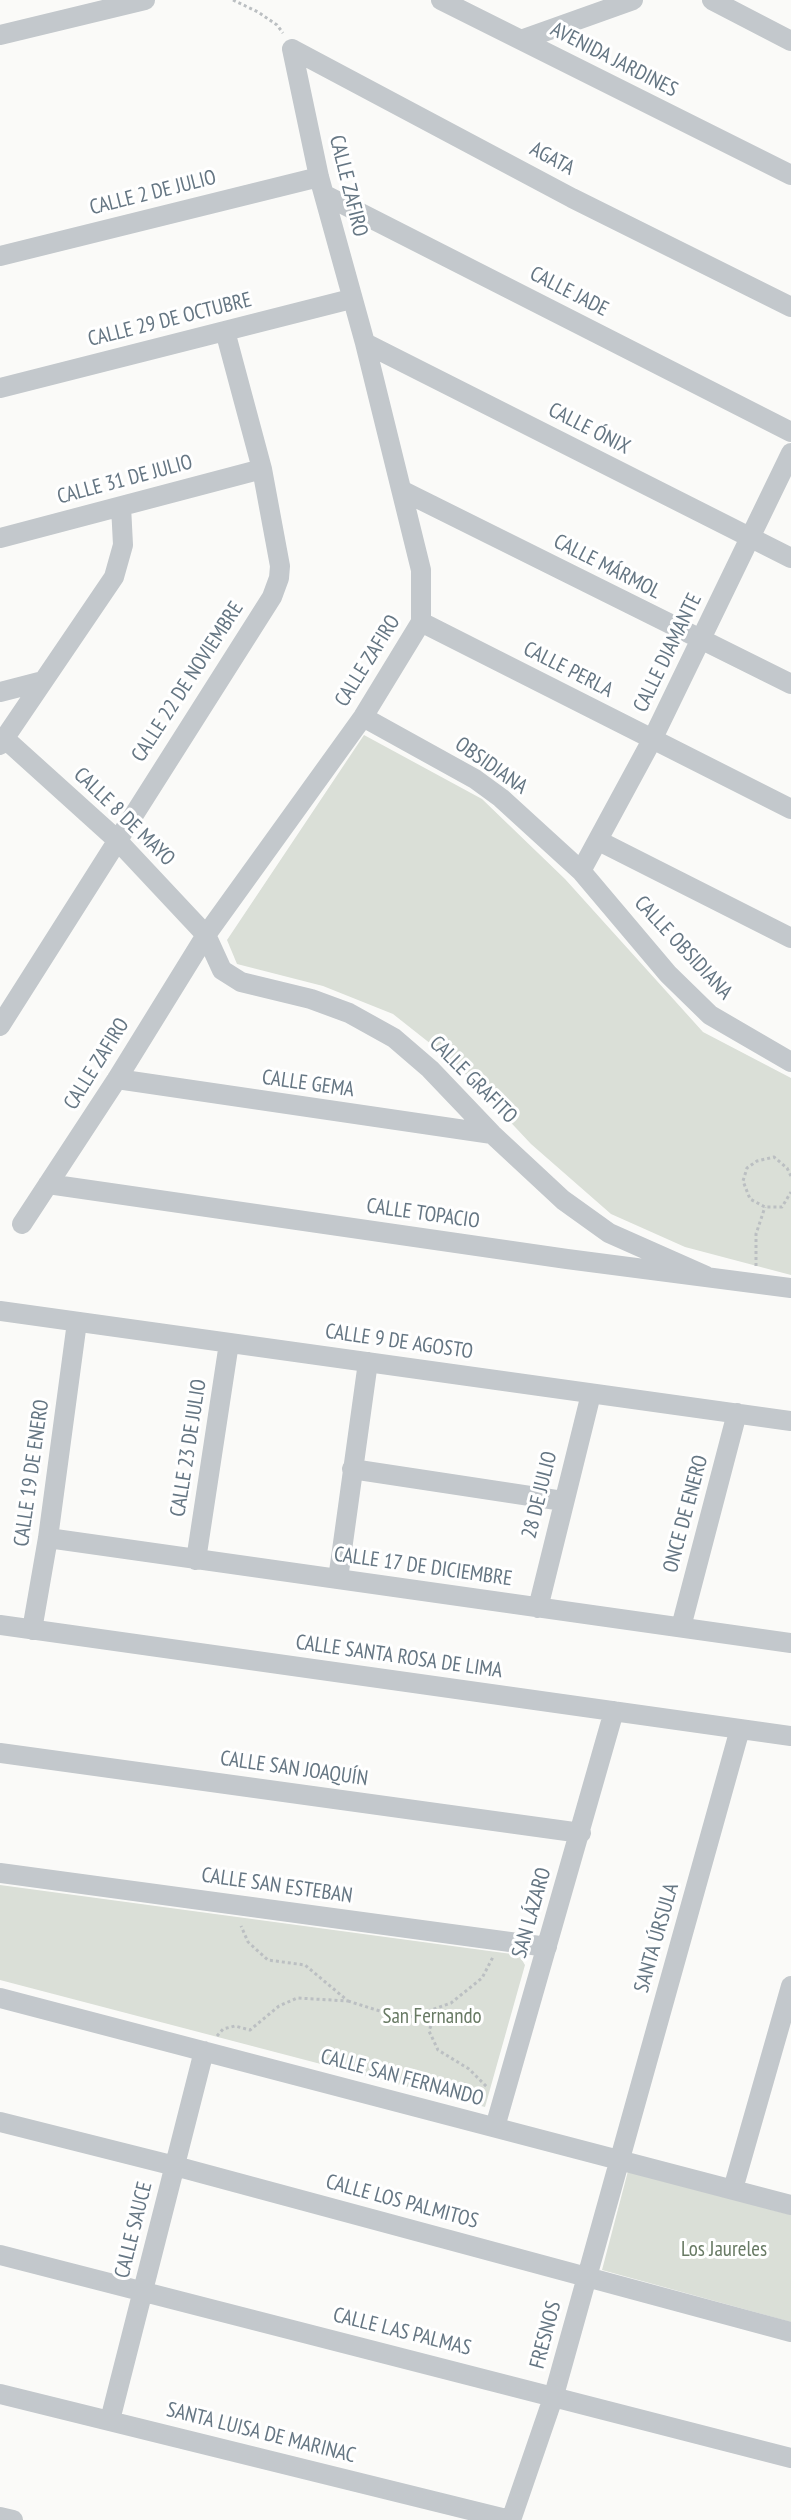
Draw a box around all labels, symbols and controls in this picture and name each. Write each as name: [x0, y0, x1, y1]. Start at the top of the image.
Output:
street label: AVENIDA JARDINES: [546, 17, 682, 103]
street label: CALLE ZAFIRO: [323, 133, 373, 239]
street label: AGATA: [525, 137, 579, 181]
street label: CALLE 2 DE JULIO: [87, 165, 219, 221]
street label: CALLE JADE: [525, 261, 613, 323]
street label: CALLE 29 DE OCTUBRE: [86, 287, 254, 353]
street label: CALLE ÓNIX: [544, 398, 634, 460]
street label: CALLE 31 DE JULIO: [55, 450, 195, 510]
street label: CALLE MÁRMOL: [549, 529, 665, 605]
street label: CALLE DIAMANTE: [628, 590, 708, 716]
street label: CALLE 22 DE NOVIEMBRE: [127, 597, 249, 767]
street label: CALLE ZAFIRO: [330, 611, 406, 711]
street label: CALLE PERLA: [519, 637, 617, 703]
street label: OBSIDIANA: [450, 732, 532, 800]
street label: CALLE 8 DE MAYO: [68, 763, 180, 871]
street label: CALLE OBSIDIANA: [629, 891, 737, 1005]
street label: CALLE ZAFIRO: [59, 1014, 135, 1114]
street label: CALLE GRAFITO: [424, 1031, 522, 1129]
street label: CALLE GEMA: [260, 1065, 356, 1103]
street label: CALLE TOPACIO: [365, 1194, 481, 1234]
street label: CALLE 9 DE AGOSTO: [324, 1319, 474, 1365]
street label: CALLE 23 DE JULIO: [166, 1377, 212, 1519]
street label: CALLE 19 DE ENERO: [9, 1398, 55, 1548]
street label: 28 DE JULIO: [517, 1449, 563, 1541]
street label: ONCE DE ENERO: [658, 1452, 714, 1576]
street label: CALLE 17 DE DICIEMBRE: [332, 1542, 514, 1592]
street label: CALLE SANTA ROSA DE LIMA: [294, 1630, 504, 1684]
street label: CALLE SAN JOAQUÍN: [219, 1746, 369, 1792]
street label: CALLE SAN ESTEBAN: [200, 1863, 354, 1909]
street label: SAN LÁZARO: [507, 1865, 557, 1961]
street label: SANTA ÚRSULA: [629, 1880, 685, 1996]
park label: San Fernando: [382, 2004, 482, 2030]
street label: CALLE SAN FERNANDO: [318, 2044, 486, 2112]
street label: CALLE LOS PALMITOS: [323, 2170, 481, 2234]
street label: CALLE SAUCE: [110, 2179, 158, 2281]
park label: Los Jaureles: [681, 2237, 767, 2263]
street label: FRESNOS: [525, 2299, 567, 2371]
street label: CALLE LAS PALMAS: [330, 2303, 474, 2361]
street label: SANTA LUISA DE MARINAC: [164, 2397, 358, 2469]

